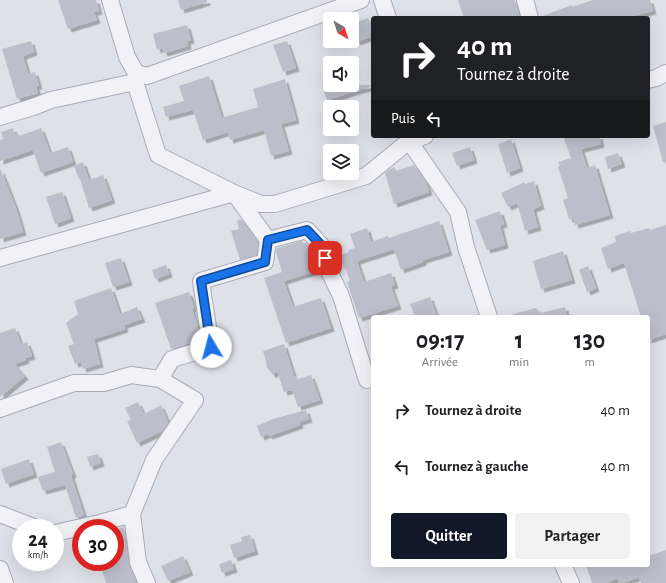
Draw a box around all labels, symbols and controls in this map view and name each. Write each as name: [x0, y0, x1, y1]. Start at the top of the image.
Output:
north arrow: [323, 12, 359, 48]
map controls: [323, 12, 359, 180]
icon: right: [391, 32, 443, 84]
text: 40 m: [457, 33, 513, 61]
button: sound: [323, 56, 359, 92]
text: Tournez à droite: [457, 66, 570, 84]
button: search: [323, 100, 359, 136]
icon: left: [423, 108, 445, 130]
text: Puis: [391, 111, 415, 126]
button: layers: [323, 144, 359, 180]
pin: [308, 241, 342, 275]
icon: arrive: [314, 247, 336, 269]
position arrow: [190, 326, 232, 368]
text: 09:17: [416, 329, 464, 353]
text: 1: [515, 329, 523, 353]
text: 130: [574, 329, 605, 353]
text: Arrivée: [422, 356, 458, 369]
text: min: [509, 356, 529, 369]
text: m: [584, 356, 595, 369]
icon: right: [391, 400, 413, 422]
text: Tournez à droite: [425, 403, 522, 418]
text: 40 m: [600, 403, 630, 418]
icon: left: [391, 456, 413, 478]
text: Tournez à gauche: [425, 459, 528, 474]
text: 40 m: [600, 459, 630, 474]
button: Quitter: [391, 513, 507, 559]
button: Partager: [515, 513, 630, 559]
speed limit sign: 30: [72, 519, 124, 571]
text: 24: [28, 530, 48, 550]
text: km/h: [28, 550, 48, 560]

